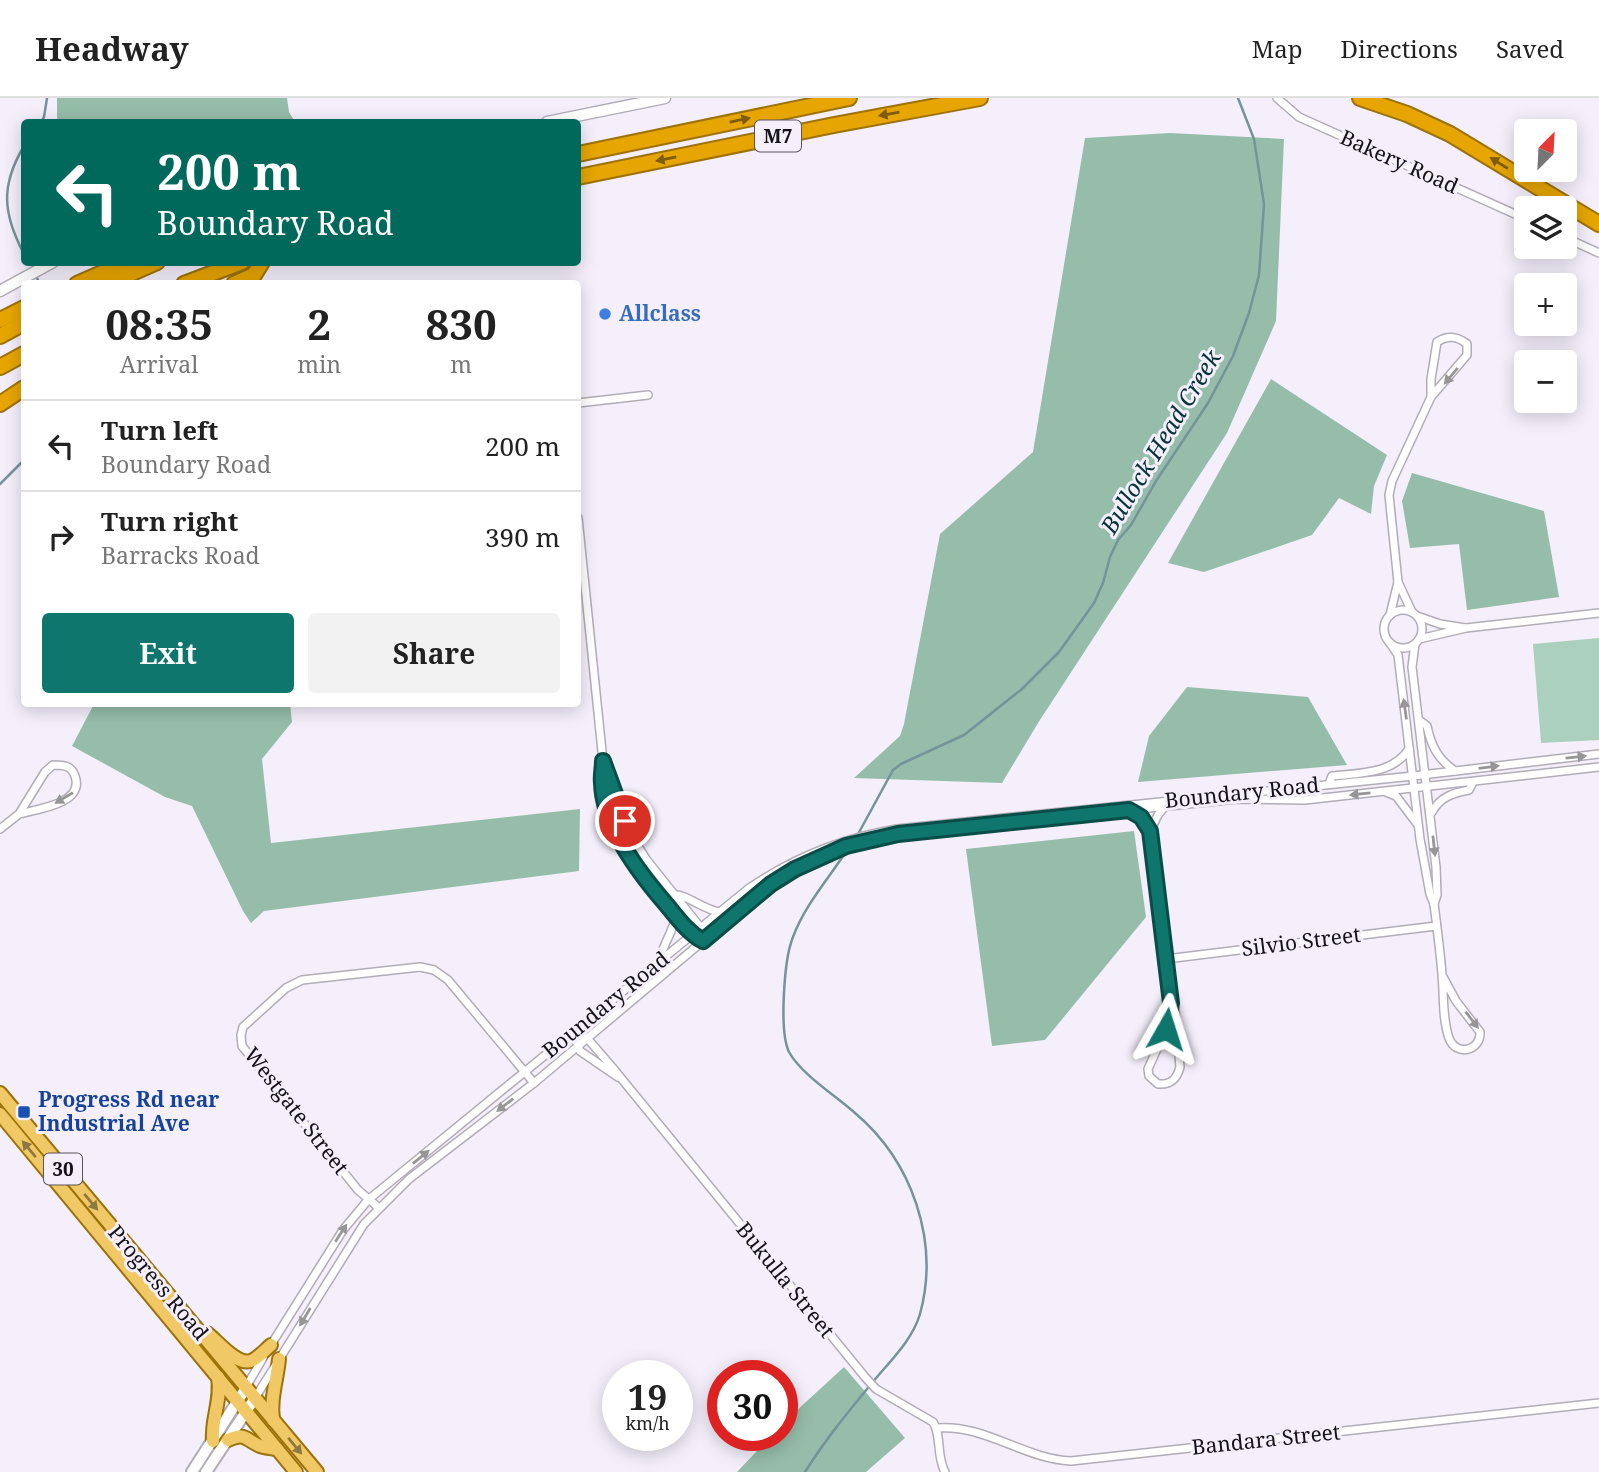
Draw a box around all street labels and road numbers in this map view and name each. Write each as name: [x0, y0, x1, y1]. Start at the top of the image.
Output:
road number: M7: [755, 120, 801, 152]
street label: Bakery Road: [1336, 123, 1463, 200]
street label: Boundary Road: [1163, 770, 1321, 814]
street label: Silvio Street: [1240, 920, 1362, 962]
street label: Boundary Road: [536, 944, 675, 1064]
street label: Westgate Street: [238, 1041, 355, 1180]
road number: 30: [44, 1154, 82, 1184]
street label: Bukulla Street: [730, 1216, 841, 1343]
street label: Progress Road: [102, 1219, 215, 1346]
street label: Bandara Street: [1190, 1417, 1342, 1461]

